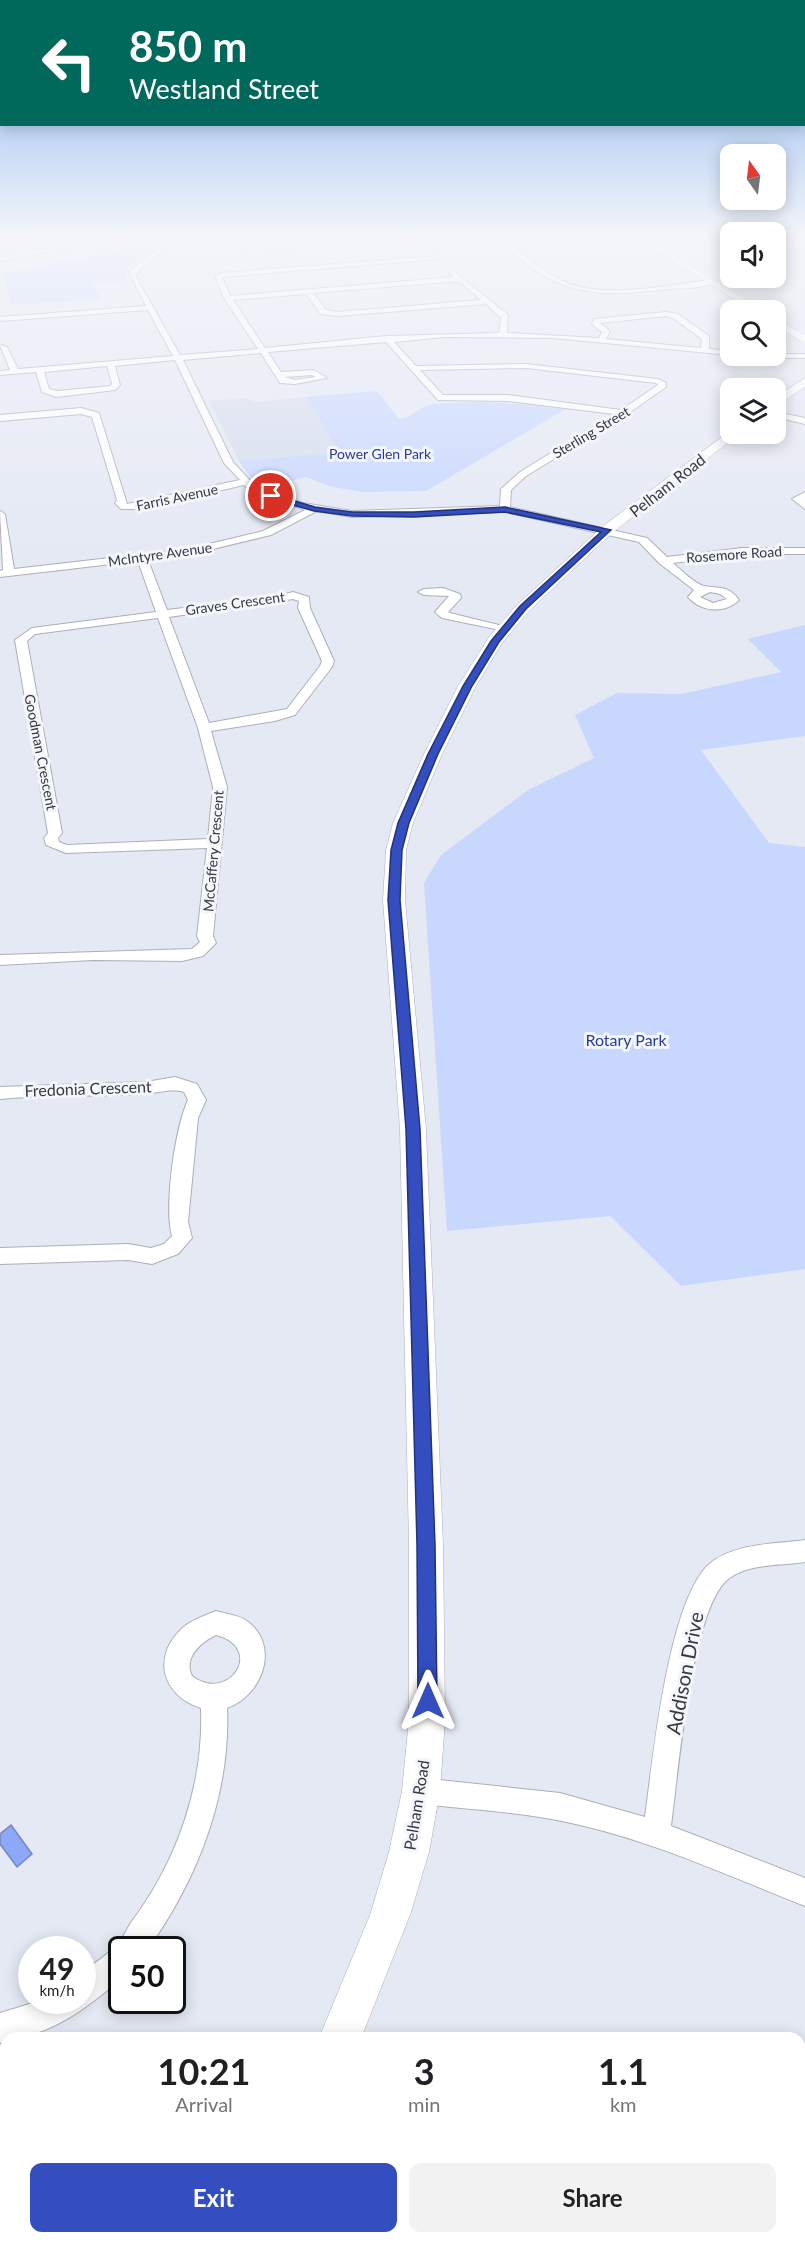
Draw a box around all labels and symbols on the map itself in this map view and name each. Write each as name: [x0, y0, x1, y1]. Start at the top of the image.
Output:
north arrow: [720, 144, 786, 210]
street label: Sterling Street: [549, 402, 633, 462]
park label: Power Glen Park: [329, 445, 432, 462]
street label: Pelham Road: [625, 449, 709, 521]
pin: [245, 470, 296, 521]
street label: Farris Avenue: [135, 480, 219, 514]
street label: McIntyre Avenue: [107, 538, 213, 570]
street label: Rosemore Road: [686, 542, 782, 566]
street label: Graves Crescent: [184, 588, 286, 618]
street label: Goodman Crescent: [21, 692, 61, 812]
street label: McCaffery Crescent: [199, 790, 227, 912]
park label: Rotary Park: [585, 1030, 667, 1049]
street label: Fredonia Crescent: [24, 1076, 152, 1100]
street label: Addison Drive: [660, 1610, 708, 1736]
position arrow: [396, 1669, 460, 1733]
street label: Pelham Road: [399, 1759, 433, 1851]
speed limit sign: 50: [108, 1936, 186, 2014]

